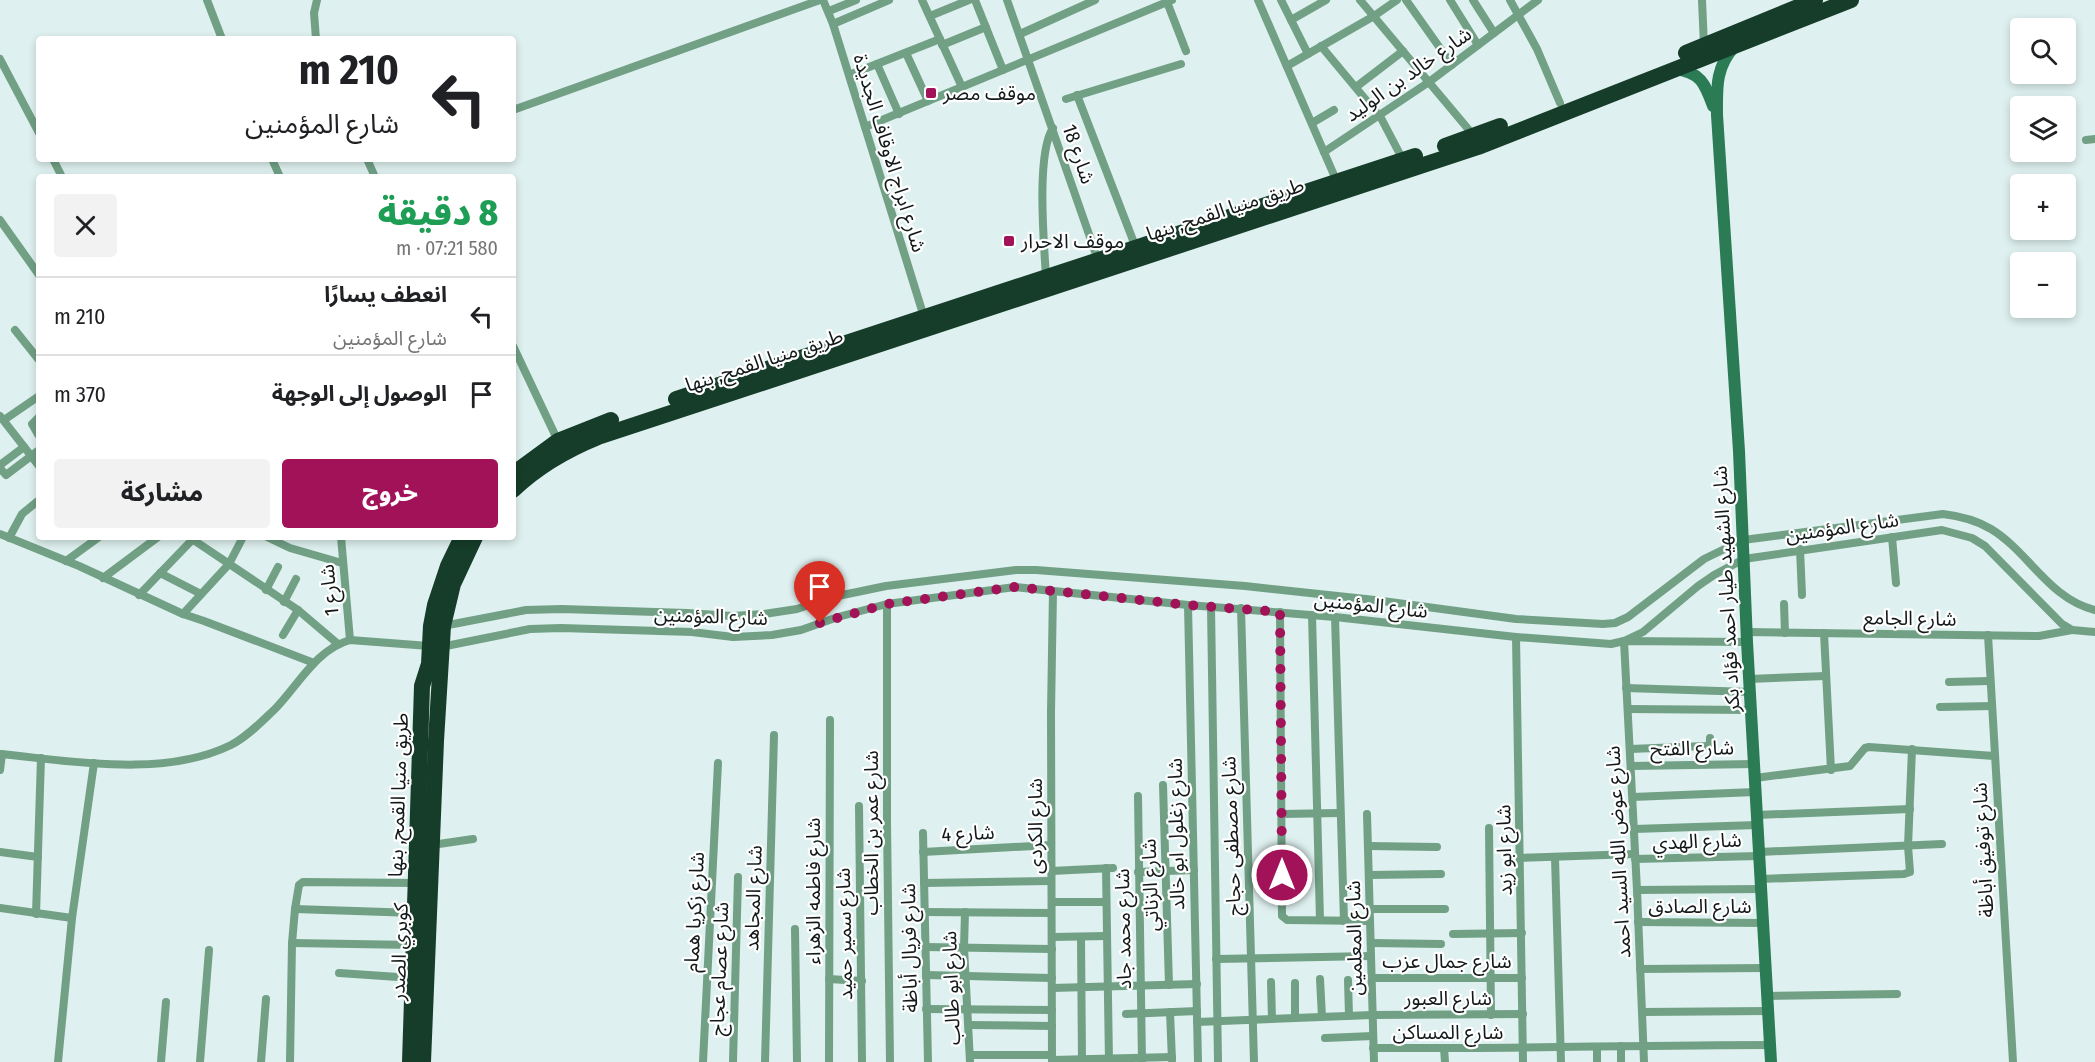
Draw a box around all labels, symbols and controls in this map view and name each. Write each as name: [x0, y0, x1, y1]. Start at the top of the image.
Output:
map controls: [2010, 18, 2076, 318]
button: search: [2010, 18, 2076, 84]
street label: شارع خالد بن الوليد: [1340, 21, 1478, 129]
text: 210 m: [299, 45, 399, 95]
street label: شارع ابراج الاوقاف الجديدة: [846, 51, 932, 256]
icon: left: [420, 60, 498, 138]
place label: موقف مصر: [942, 81, 1036, 105]
marker: موقف مصر: [924, 86, 938, 100]
button: layers: [2010, 96, 2076, 162]
text: شارع المؤمنين: [245, 108, 399, 140]
street label: شارع 18: [1055, 121, 1100, 188]
street label: طريق منيا القمح, بنها: [1143, 172, 1308, 249]
button: +: [2010, 174, 2076, 240]
text: 8 دقيقة: [377, 191, 498, 235]
button: close: [54, 194, 117, 257]
place label: موقف الاحرار: [1020, 229, 1124, 253]
marker: موقف الاحرار: [1002, 234, 1016, 248]
text: 580 m · 07:21: [396, 236, 498, 260]
button: −: [2010, 252, 2076, 318]
text: انعطف يسارًا: [324, 281, 447, 308]
icon: left: [465, 300, 498, 333]
text: 210 m: [54, 303, 105, 330]
street label: طريق منيا القمح, بنها: [682, 323, 847, 400]
text: شارع المؤمنين: [333, 326, 447, 350]
icon: arrive: [465, 378, 498, 411]
text: الوصول إلى الوجهة: [272, 380, 447, 407]
text: 370 m: [54, 381, 106, 408]
button: مشاركة: [54, 459, 270, 528]
button: خروج: [282, 459, 498, 528]
street label: شارع الشهيد طيار احمد فؤاد بكر: [1708, 465, 1747, 714]
street label: شارع المؤمنين: [1784, 507, 1901, 550]
pin: [794, 561, 845, 623]
street label: شارع 1: [314, 563, 347, 617]
icon: arrive: [803, 570, 836, 603]
street label: شارع المؤمنين: [1313, 587, 1429, 626]
street label: شارع المؤمنين: [653, 602, 768, 633]
street label: شارع الجامع: [1863, 605, 1957, 634]
street label: طريق منيا القمح, بنها: [383, 712, 416, 878]
street label: شارع الفتح: [1650, 735, 1734, 764]
street label: شارع عوض الله السيد احمد: [1600, 745, 1639, 959]
street label: شارع عمر بن الخطاب: [859, 750, 886, 916]
street label: شارع مصطفى حجاج: [1216, 756, 1249, 916]
street label: شارع زغلول ابو خالد: [1163, 758, 1192, 910]
street label: شارع الكردى: [1023, 778, 1050, 874]
street label: شارع توفيق أباظة: [1967, 782, 2002, 918]
street label: شارع ابو زيد: [1491, 804, 1520, 896]
street label: شارع فاطمه الزهراء: [801, 818, 828, 964]
street label: شارع 4: [941, 820, 995, 849]
street label: شارع الهدي: [1652, 827, 1742, 858]
street label: شارع الزناتي: [1136, 838, 1167, 932]
position arrow: [1250, 843, 1314, 907]
street label: شارع المجاهد: [739, 845, 770, 951]
street label: شارع زكريا همام: [679, 851, 712, 973]
street label: شارع سمير حميد: [831, 868, 860, 1000]
street label: شارع محمد جاد: [1110, 868, 1139, 990]
street label: شارع المعلمين: [1341, 880, 1370, 996]
street label: شارع فريال أباظة: [896, 883, 925, 1013]
street label: شارع الصادق: [1648, 894, 1752, 921]
street label: شارع عصام عجاج: [705, 901, 736, 1037]
street label: كوبري الصدر: [385, 902, 416, 1002]
street label: شارع ابو طالب: [937, 930, 968, 1046]
street label: شارع جمال عزب: [1382, 949, 1512, 976]
street label: شارع العبور: [1403, 986, 1492, 1013]
street label: شارع المساكن: [1393, 1020, 1503, 1047]

